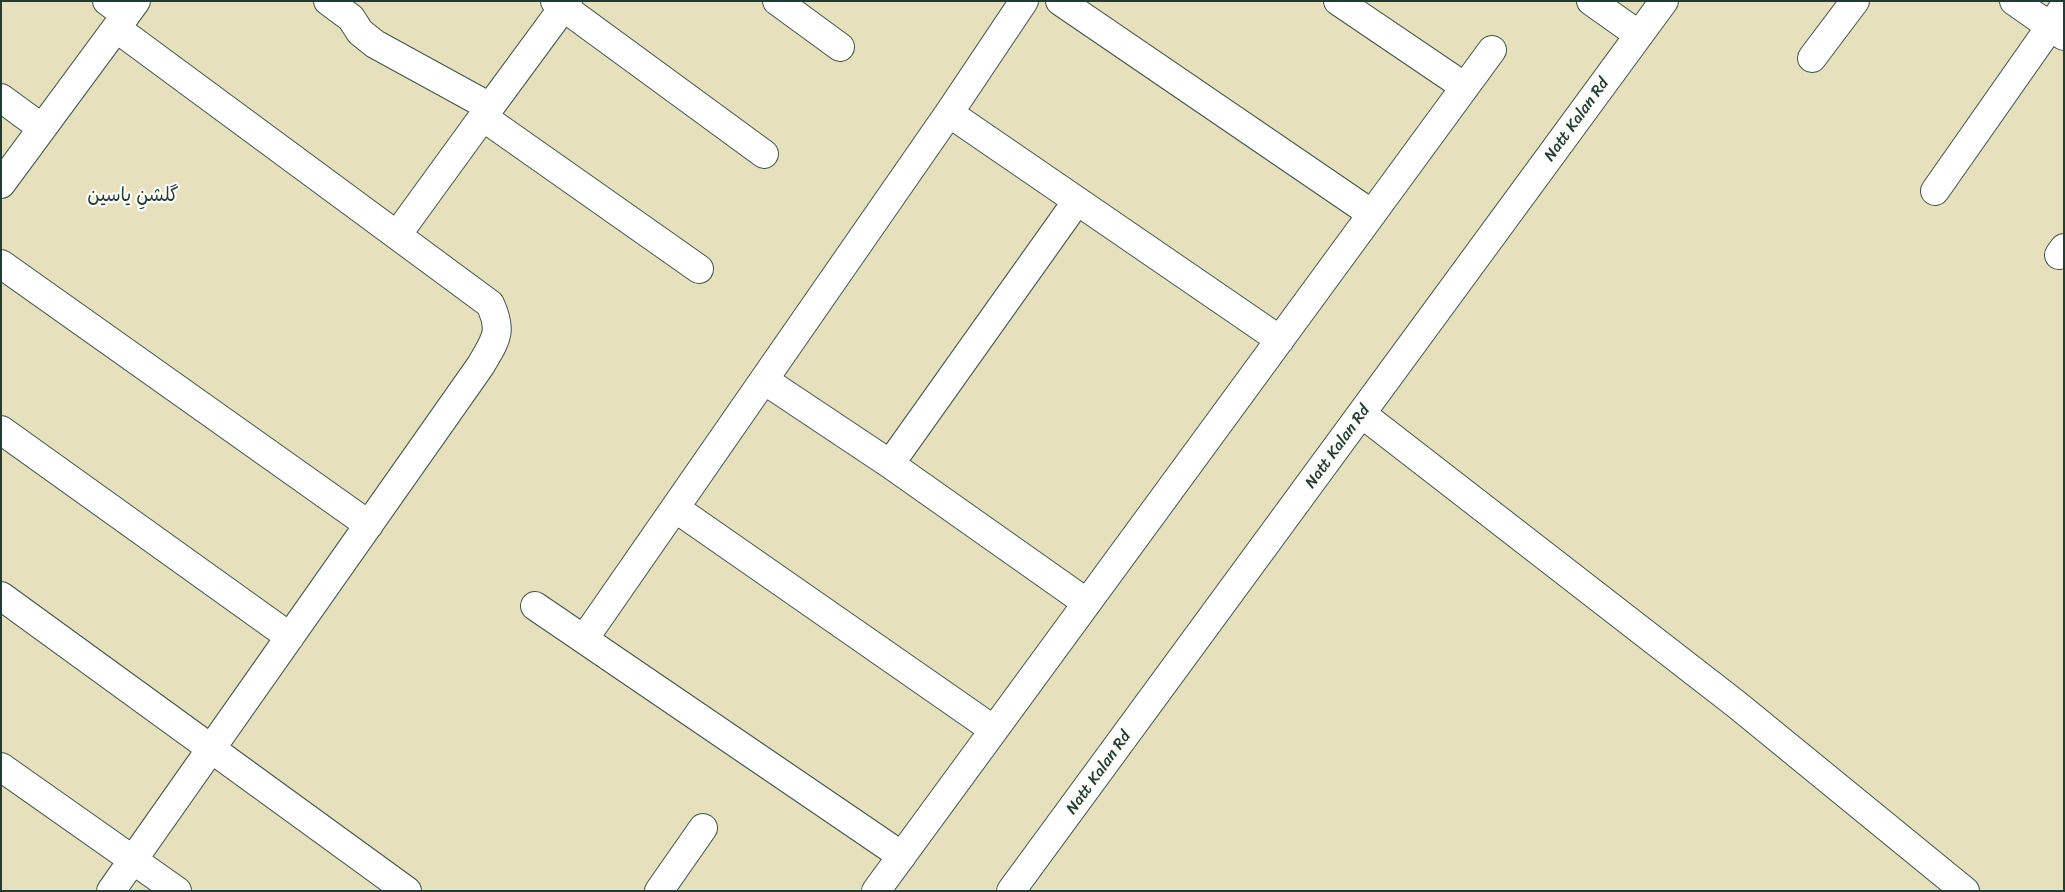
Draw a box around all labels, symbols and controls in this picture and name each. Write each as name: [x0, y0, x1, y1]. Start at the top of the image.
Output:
street label: Natt Kalan Rd: [1540, 75, 1614, 165]
district label: گلشنِ یاسین: [87, 185, 179, 207]
street label: Natt Kalan Rd: [1301, 402, 1375, 492]
street label: Natt Kalan Rd: [1062, 728, 1136, 818]

